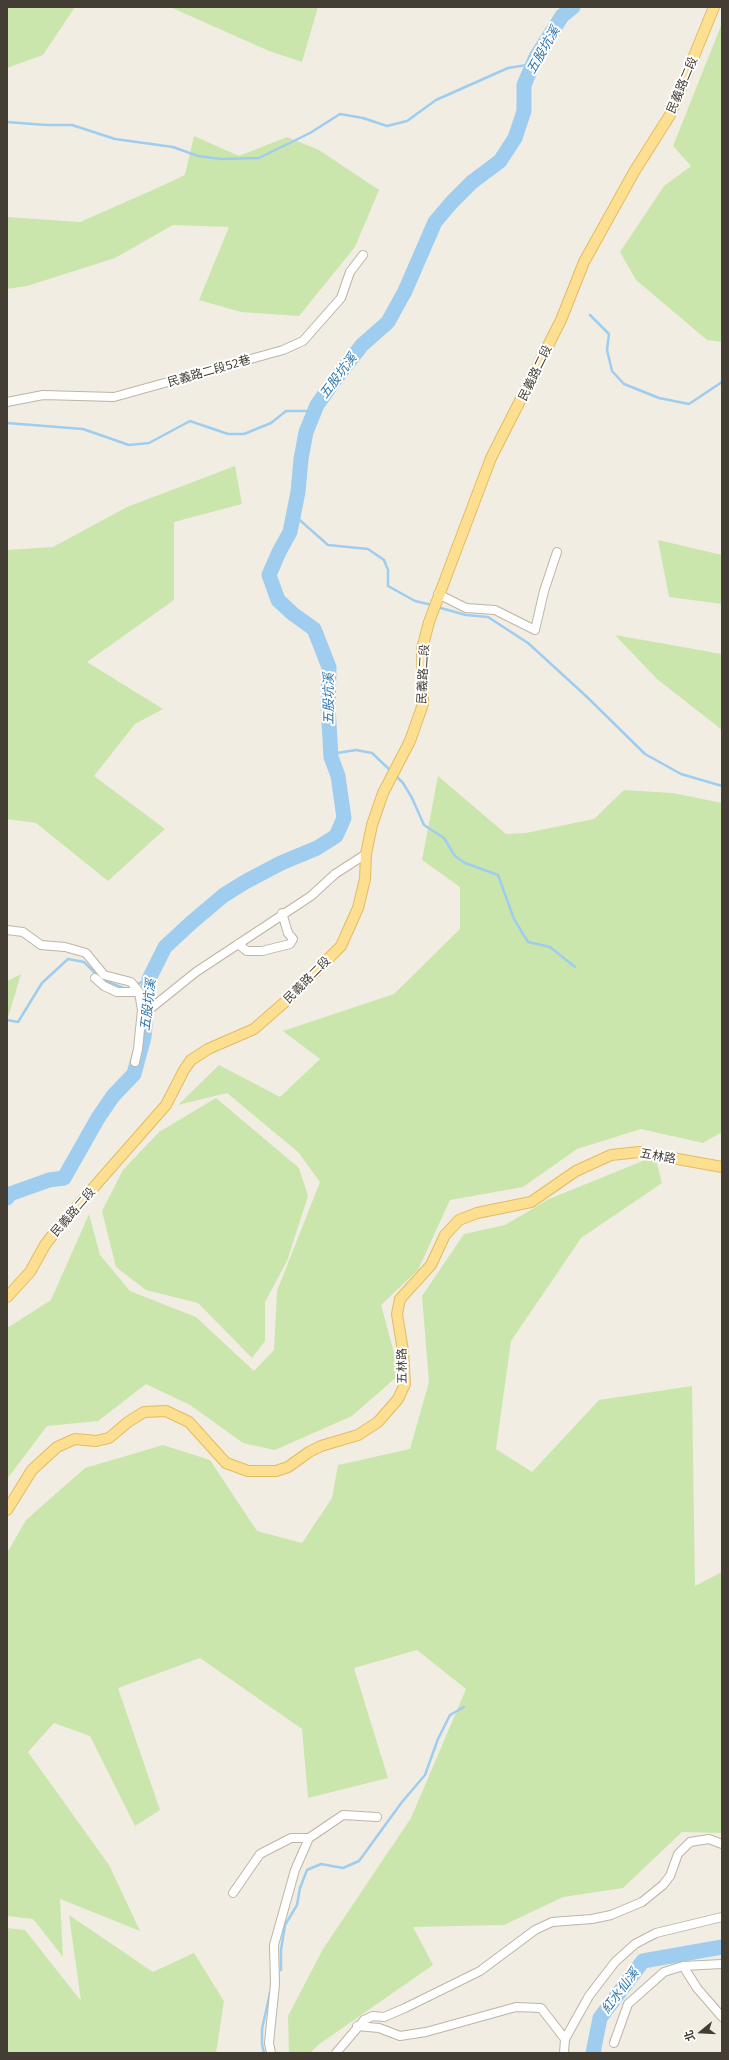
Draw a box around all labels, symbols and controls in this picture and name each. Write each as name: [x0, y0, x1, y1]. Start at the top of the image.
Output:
water label: 五股坑溪: [523, 24, 563, 76]
street label: 民義路二段: [664, 55, 700, 115]
street label: 民義路二段: [515, 343, 555, 403]
water label: 五股坑溪: [316, 351, 360, 401]
street label: 民義路二段52巷: [166, 352, 252, 390]
street label: 民義路二段: [414, 644, 432, 704]
water label: 五股坑溪: [321, 673, 337, 725]
street label: 民義路二段: [281, 954, 333, 1006]
water label: 五股坑溪: [137, 978, 159, 1032]
street label: 五林路: [639, 1146, 677, 1166]
street label: 民義路二段: [48, 1185, 98, 1239]
street label: 五林路: [394, 1348, 410, 1384]
water label: 紅水仙溪: [598, 1966, 642, 2016]
north arrow: [681, 2012, 721, 2052]
text: 北: [681, 2029, 697, 2043]

